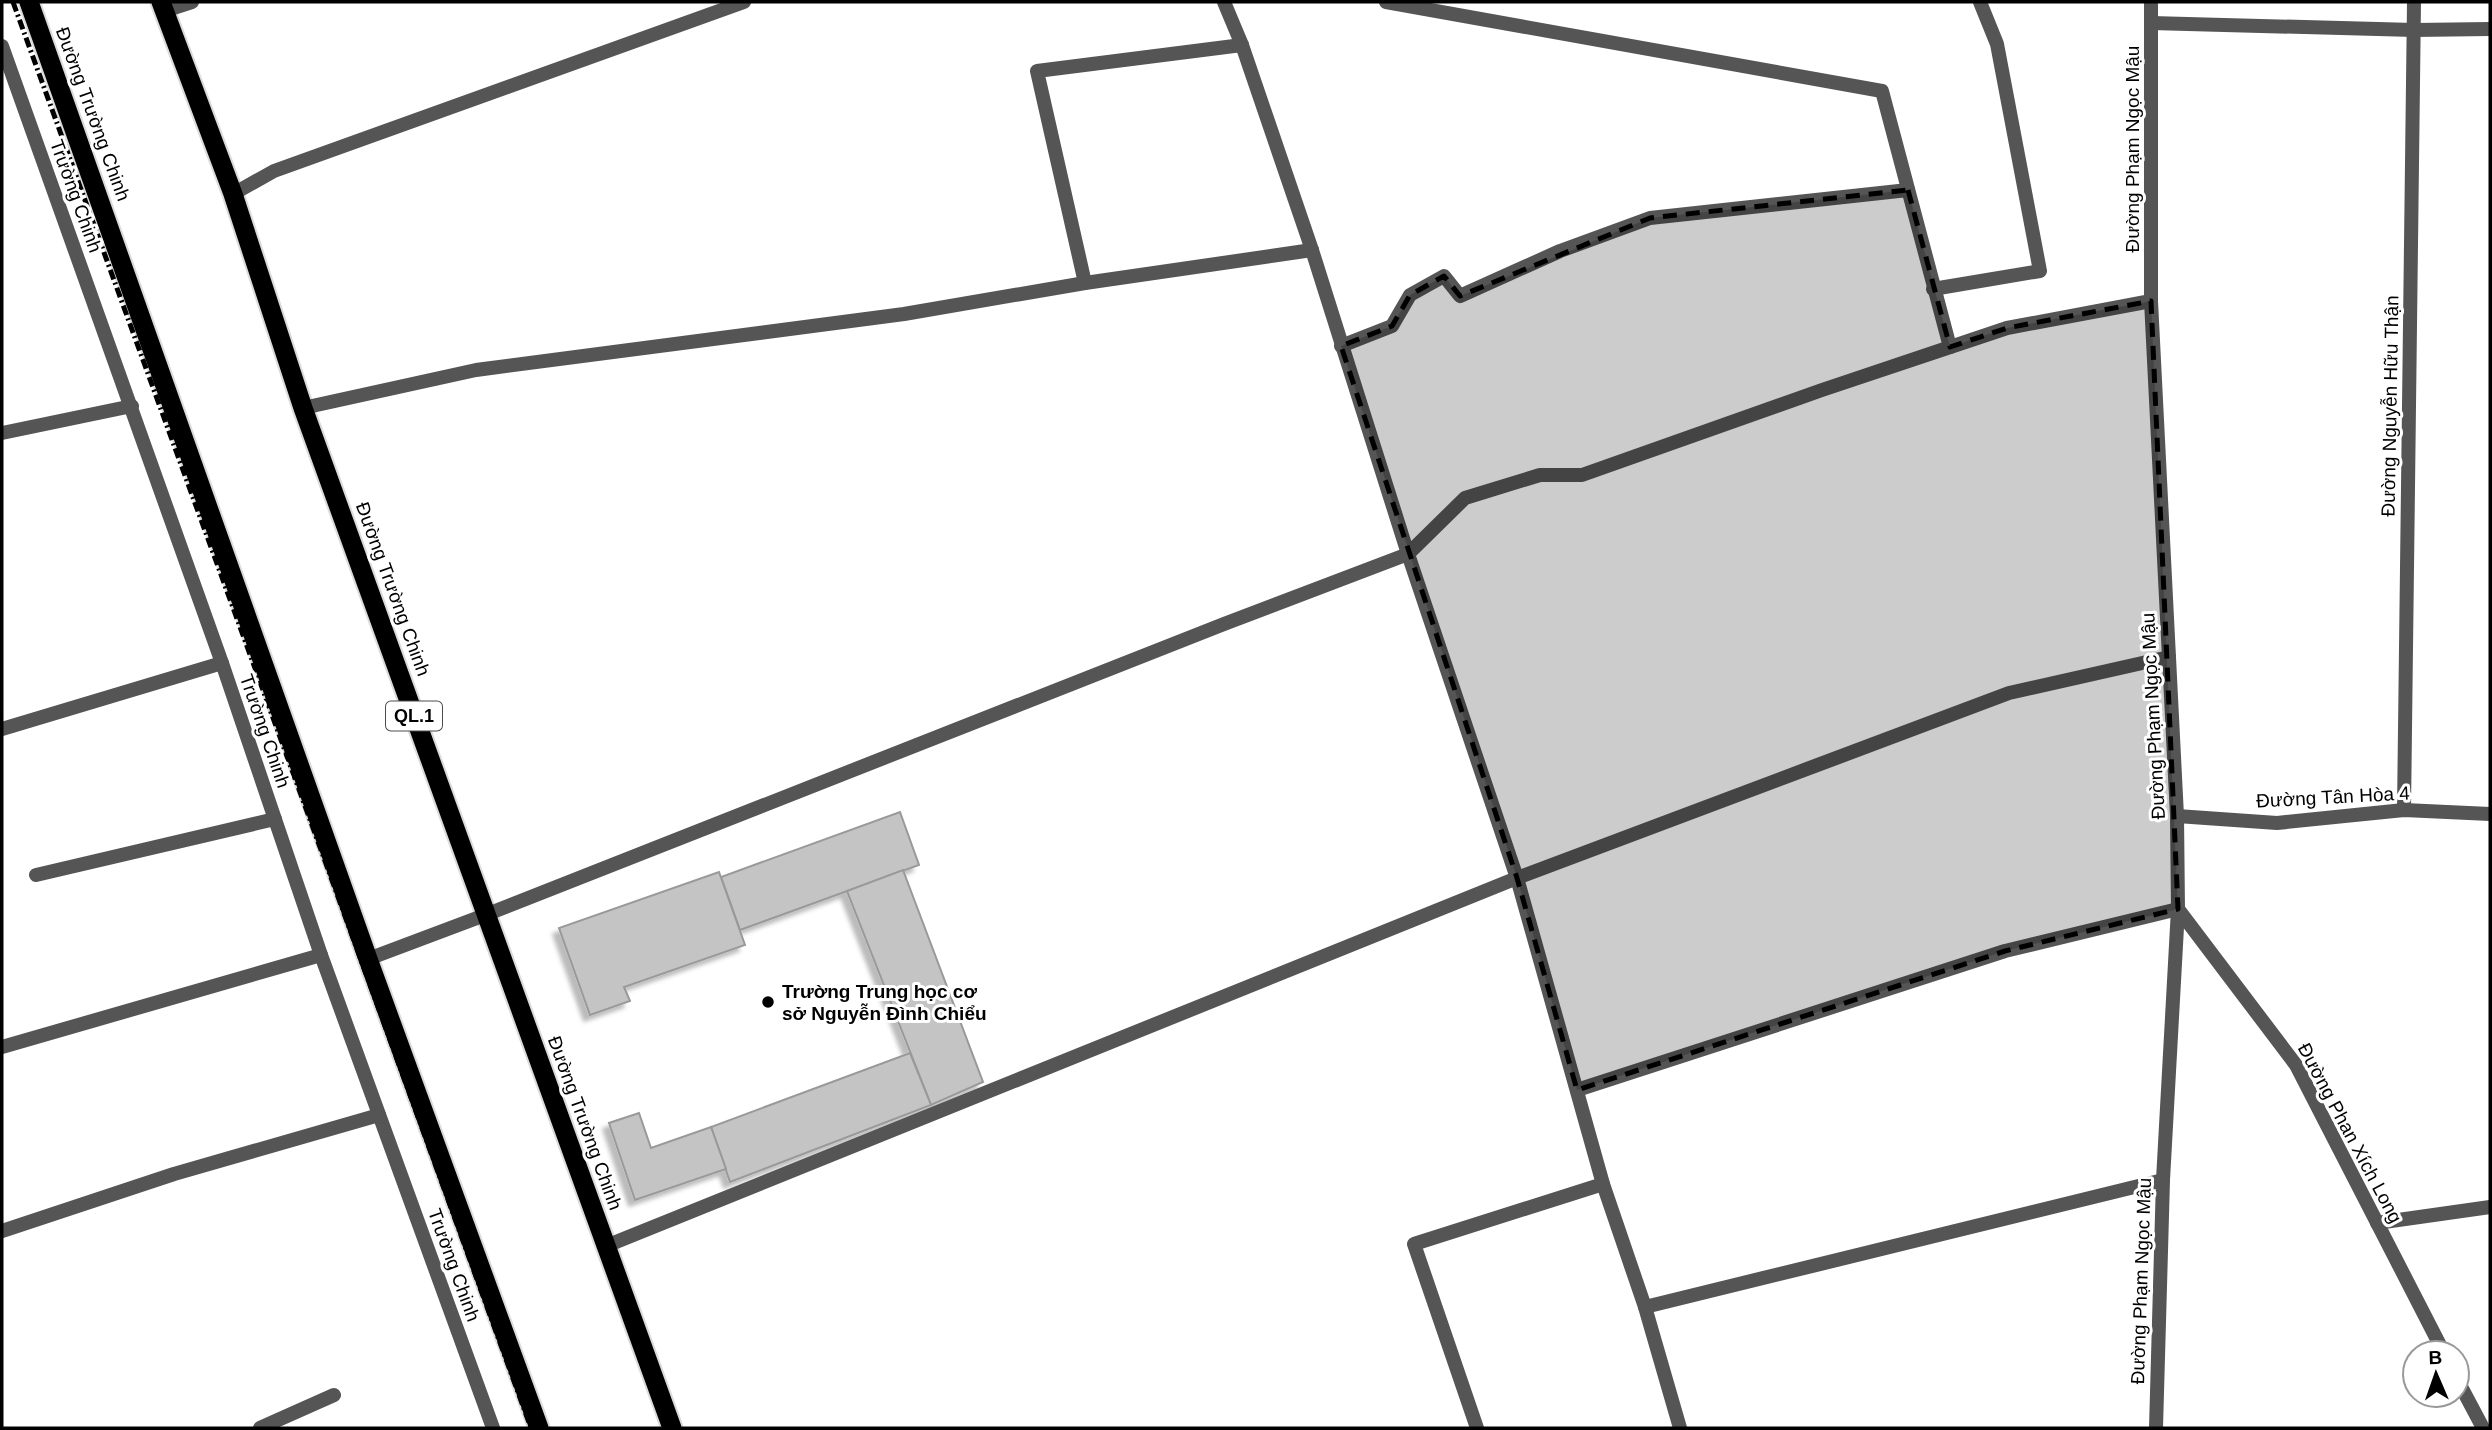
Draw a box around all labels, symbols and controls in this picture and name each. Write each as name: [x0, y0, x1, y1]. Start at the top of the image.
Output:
street label: Đường Trường Chinh: [51, 24, 135, 204]
street label: Đường Phạm Ngọc Mậu: [2122, 46, 2143, 252]
street label: Trường Chinh: [45, 136, 107, 256]
street label: Đường Nguyễn Hữu Thận: [2378, 295, 2402, 517]
street label: Đường Trường Chinh: [352, 499, 434, 679]
street label: Đường Phạm Ngọc Mậu: [2137, 612, 2169, 820]
street label: Trường Chinh: [236, 672, 294, 790]
road number: QL.1: [386, 702, 442, 730]
street label: Đường Tân Hòa 4: [2256, 782, 2411, 812]
place label: Trường Trung học cơ sở Nguyễn Đình Chiểu: [782, 981, 987, 1024]
marker: Trường Trung học cơ sở Nguyễn Đình Chiểu: [760, 994, 776, 1010]
street label: Đường Trường Chinh: [544, 1033, 626, 1213]
street label: Đường Phan Xích Long: [2294, 1040, 2406, 1226]
street label: Đường Phạm Ngọc Mậu: [2127, 1177, 2155, 1385]
street label: Trường Chinh: [424, 1206, 484, 1324]
north arrow: [2401, 1339, 2471, 1409]
text: B: [2428, 1347, 2443, 1368]

